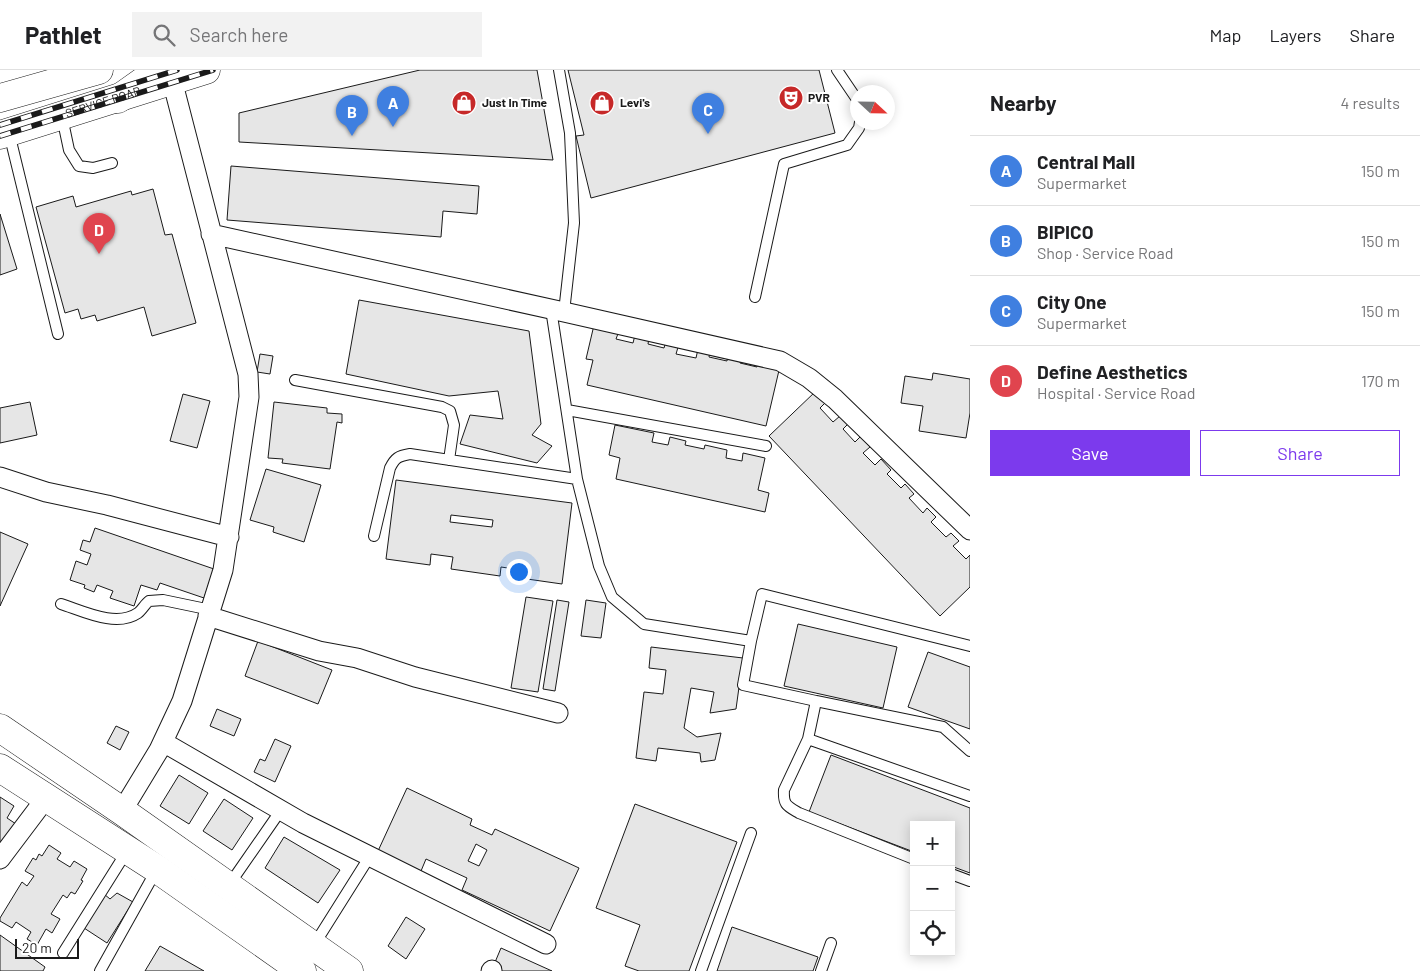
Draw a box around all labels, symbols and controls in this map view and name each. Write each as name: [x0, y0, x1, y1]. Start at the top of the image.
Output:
search box: [132, 12, 482, 57]
text: Pathlet: [25, 20, 102, 49]
icon: search: [150, 21, 178, 49]
text: Search here: [190, 23, 288, 46]
text: Map: [1209, 24, 1241, 46]
text: Layers: [1269, 24, 1322, 46]
text: Share: [1350, 24, 1395, 46]
street label: SERVICE ROAD: [63, 83, 142, 120]
theatre icon: PVR: [778, 85, 804, 111]
north arrow: [850, 85, 895, 130]
pin: A: [377, 86, 409, 127]
shop icon: Just In Time: [451, 90, 477, 116]
shop icon: Levi's: [589, 90, 615, 116]
place label: PVR: [808, 90, 830, 104]
text: Nearby: [990, 90, 1056, 115]
pin: C: [692, 93, 724, 134]
text: 4 results: [1340, 93, 1400, 112]
pin: B: [336, 95, 368, 136]
place label: Just In Time: [482, 95, 548, 109]
place label: Levi's: [620, 95, 650, 109]
text: Central Mall: [1037, 150, 1135, 173]
text: A: [1001, 161, 1011, 180]
text: 150 m: [1361, 161, 1400, 180]
text: Supermarket: [1037, 173, 1127, 192]
pin: D: [83, 213, 115, 254]
text: BIPICO: [1037, 220, 1093, 243]
text: B: [1001, 231, 1011, 250]
text: 150 m: [1361, 231, 1400, 250]
text: Shop · Service Road: [1037, 243, 1173, 262]
text: City One: [1037, 290, 1107, 313]
text: C: [1001, 301, 1011, 320]
text: 150 m: [1361, 301, 1400, 320]
text: Supermarket: [1037, 313, 1127, 332]
text: Define Aesthetics: [1037, 360, 1188, 383]
text: D: [1001, 371, 1011, 390]
text: 170 m: [1361, 371, 1400, 390]
text: Hospital · Service Road: [1037, 383, 1195, 402]
button: Save: [990, 430, 1190, 476]
button: Share: [1200, 430, 1400, 476]
your location: [506, 559, 532, 585]
map controls: [910, 821, 955, 956]
button: +: [910, 821, 955, 866]
button: −: [910, 866, 955, 911]
button: locate: [910, 911, 955, 956]
scale bar: [15, 936, 79, 959]
text: 20 m: [22, 939, 52, 956]

